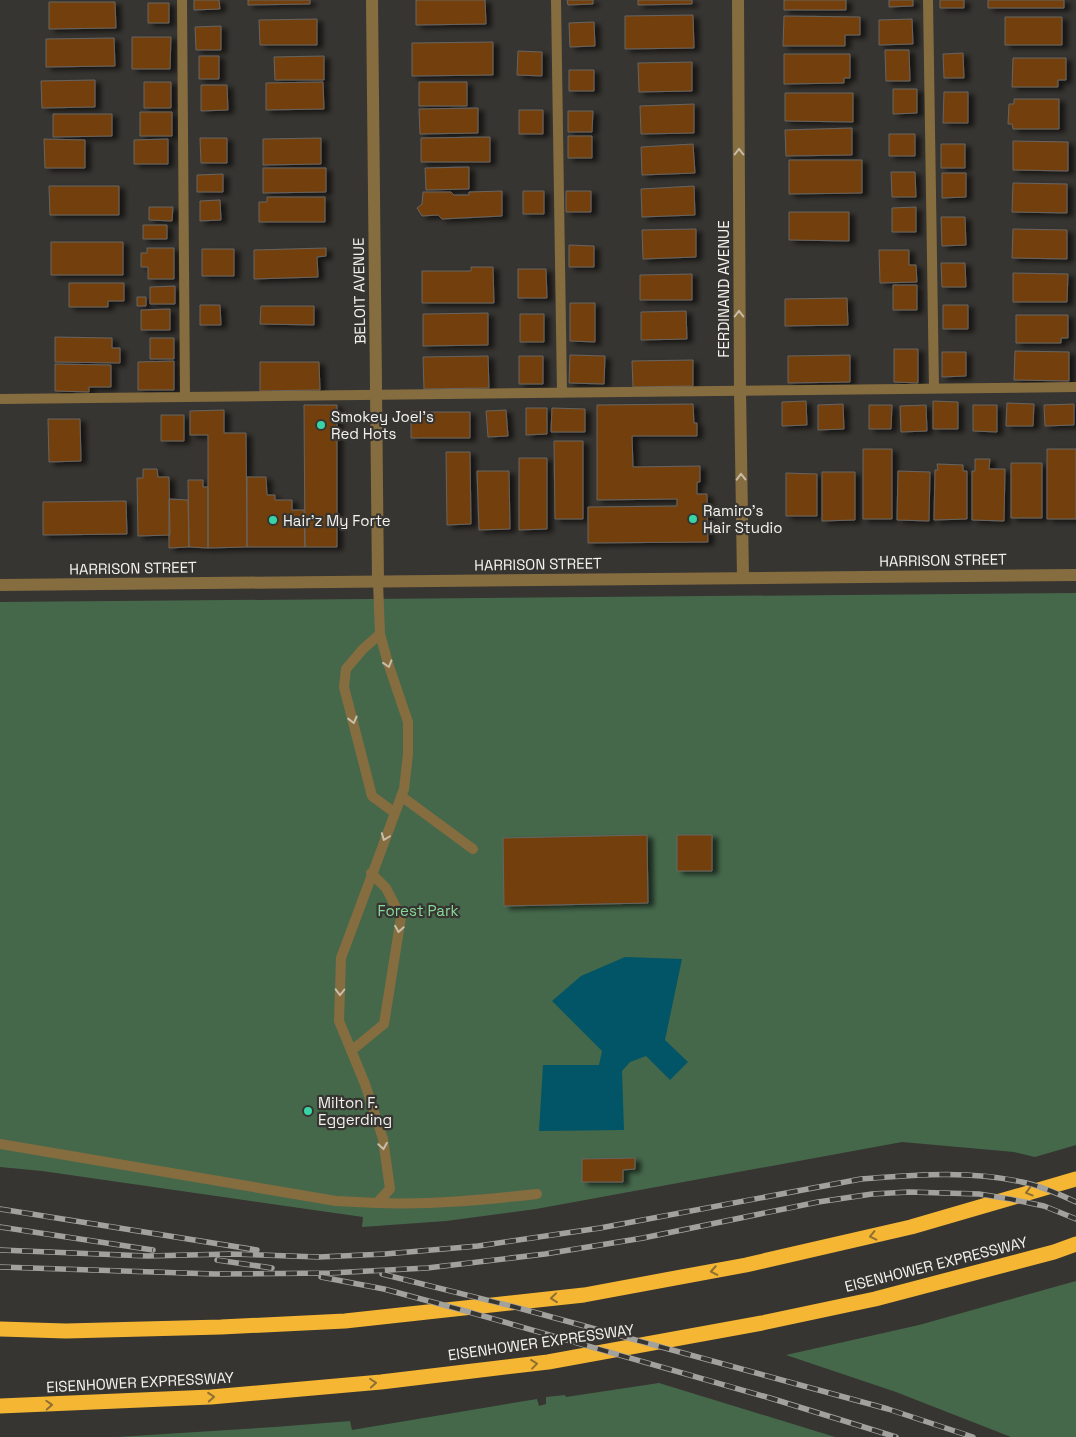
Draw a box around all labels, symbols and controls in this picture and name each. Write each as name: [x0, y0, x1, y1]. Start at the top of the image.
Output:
one-way arrow: [734, 147, 744, 155]
street label: FERDINAND AVENUE: [714, 220, 733, 358]
street label: BELOIT AVENUE: [349, 237, 369, 345]
one-way arrow: [734, 310, 744, 318]
place label: Smokey Joel's Red Hots: [331, 407, 434, 443]
marker: Smokey Joel's Red Hots: [315, 419, 327, 431]
one-way arrow: [736, 472, 746, 480]
place label: Ramiro's Hair Studio: [703, 501, 783, 537]
place label: Hair'z My Forte: [283, 511, 391, 530]
marker: Ramiro's Hair Studio: [687, 513, 699, 525]
marker: Hair'z My Forte: [267, 514, 279, 526]
street label: HARRISON STREET: [879, 549, 1007, 571]
street label: HARRISON STREET: [474, 553, 602, 575]
street label: HARRISON STREET: [69, 557, 197, 579]
one-way arrow: [383, 660, 393, 668]
one-way arrow: [347, 715, 357, 723]
one-way arrow: [381, 832, 391, 841]
park label: Forest Park: [377, 901, 459, 920]
one-way arrow: [395, 925, 405, 934]
one-way arrow: [335, 988, 345, 996]
place label: Milton F. Eggerding: [318, 1093, 392, 1129]
marker: Milton F. Eggerding: [302, 1105, 314, 1117]
one-way arrow: [378, 1142, 388, 1151]
one-way arrow: [1026, 1187, 1034, 1197]
one-way arrow: [868, 1230, 877, 1241]
street label: EISENHOWER EXPRESSWAY: [843, 1232, 1029, 1296]
one-way arrow: [710, 1265, 718, 1276]
one-way arrow: [550, 1292, 558, 1303]
street label: EISENHOWER EXPRESSWAY: [447, 1320, 635, 1364]
one-way arrow: [531, 1359, 539, 1370]
street label: EISENHOWER EXPRESSWAY: [46, 1368, 234, 1396]
one-way arrow: [369, 1377, 377, 1388]
one-way arrow: [207, 1391, 215, 1402]
one-way arrow: [45, 1399, 53, 1410]

